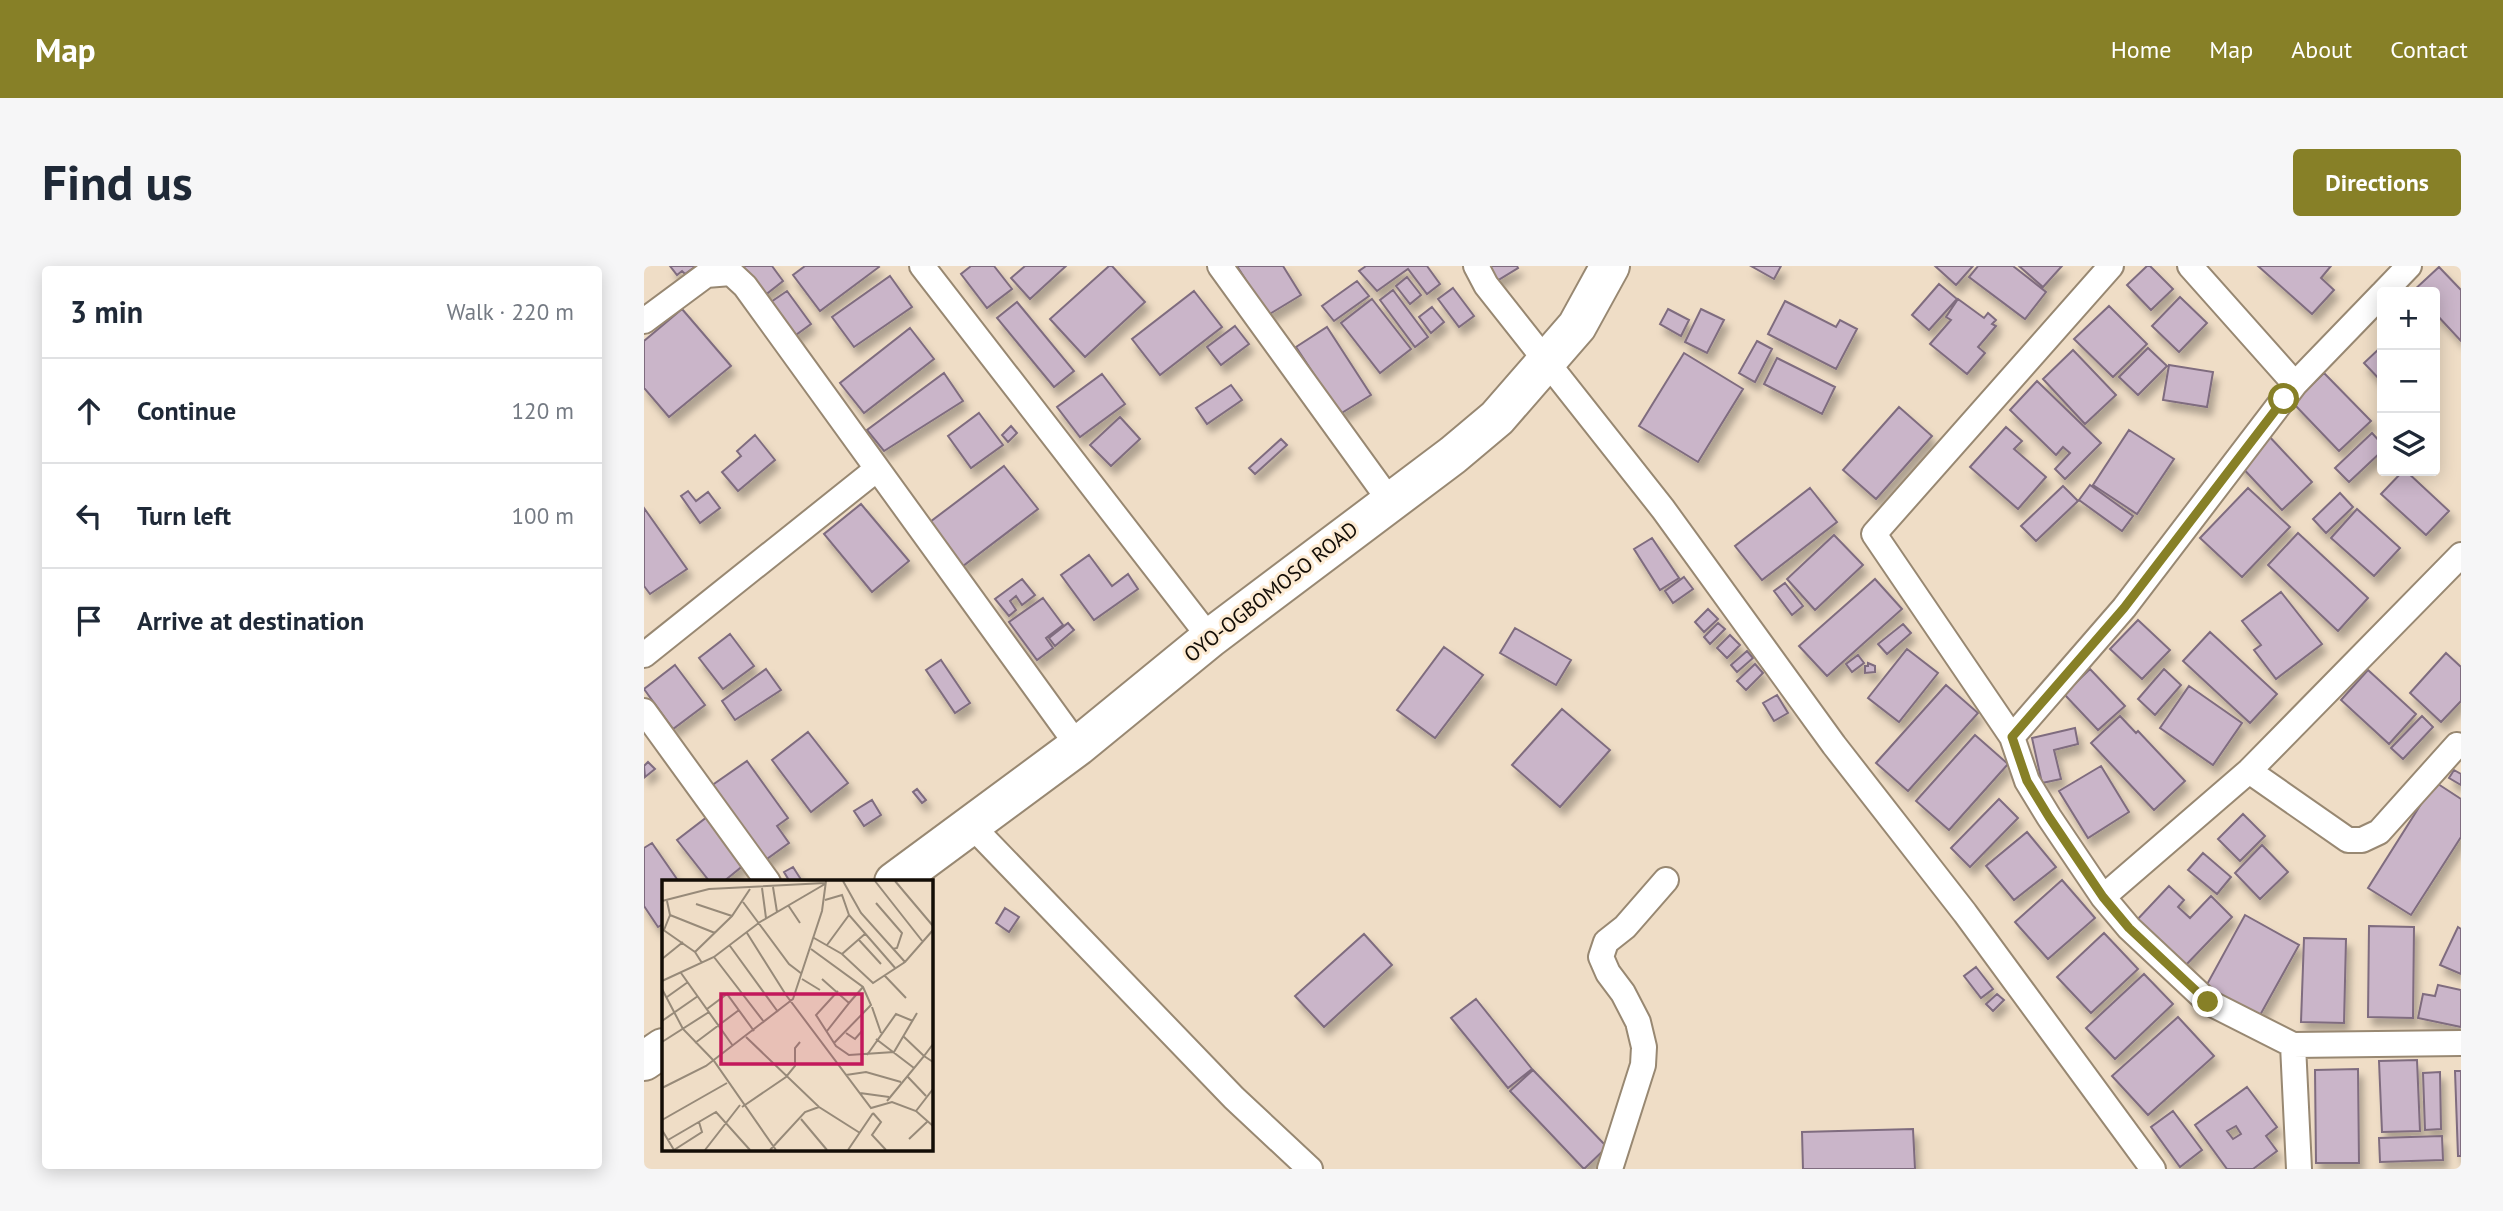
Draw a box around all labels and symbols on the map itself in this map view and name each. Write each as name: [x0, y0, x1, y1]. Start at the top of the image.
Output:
route start: [2268, 383, 2299, 414]
street label: OYO-OGBOMOSO ROAD: [1178, 515, 1363, 668]
inset map: [662, 880, 933, 1152]
route end: [2192, 986, 2223, 1017]

